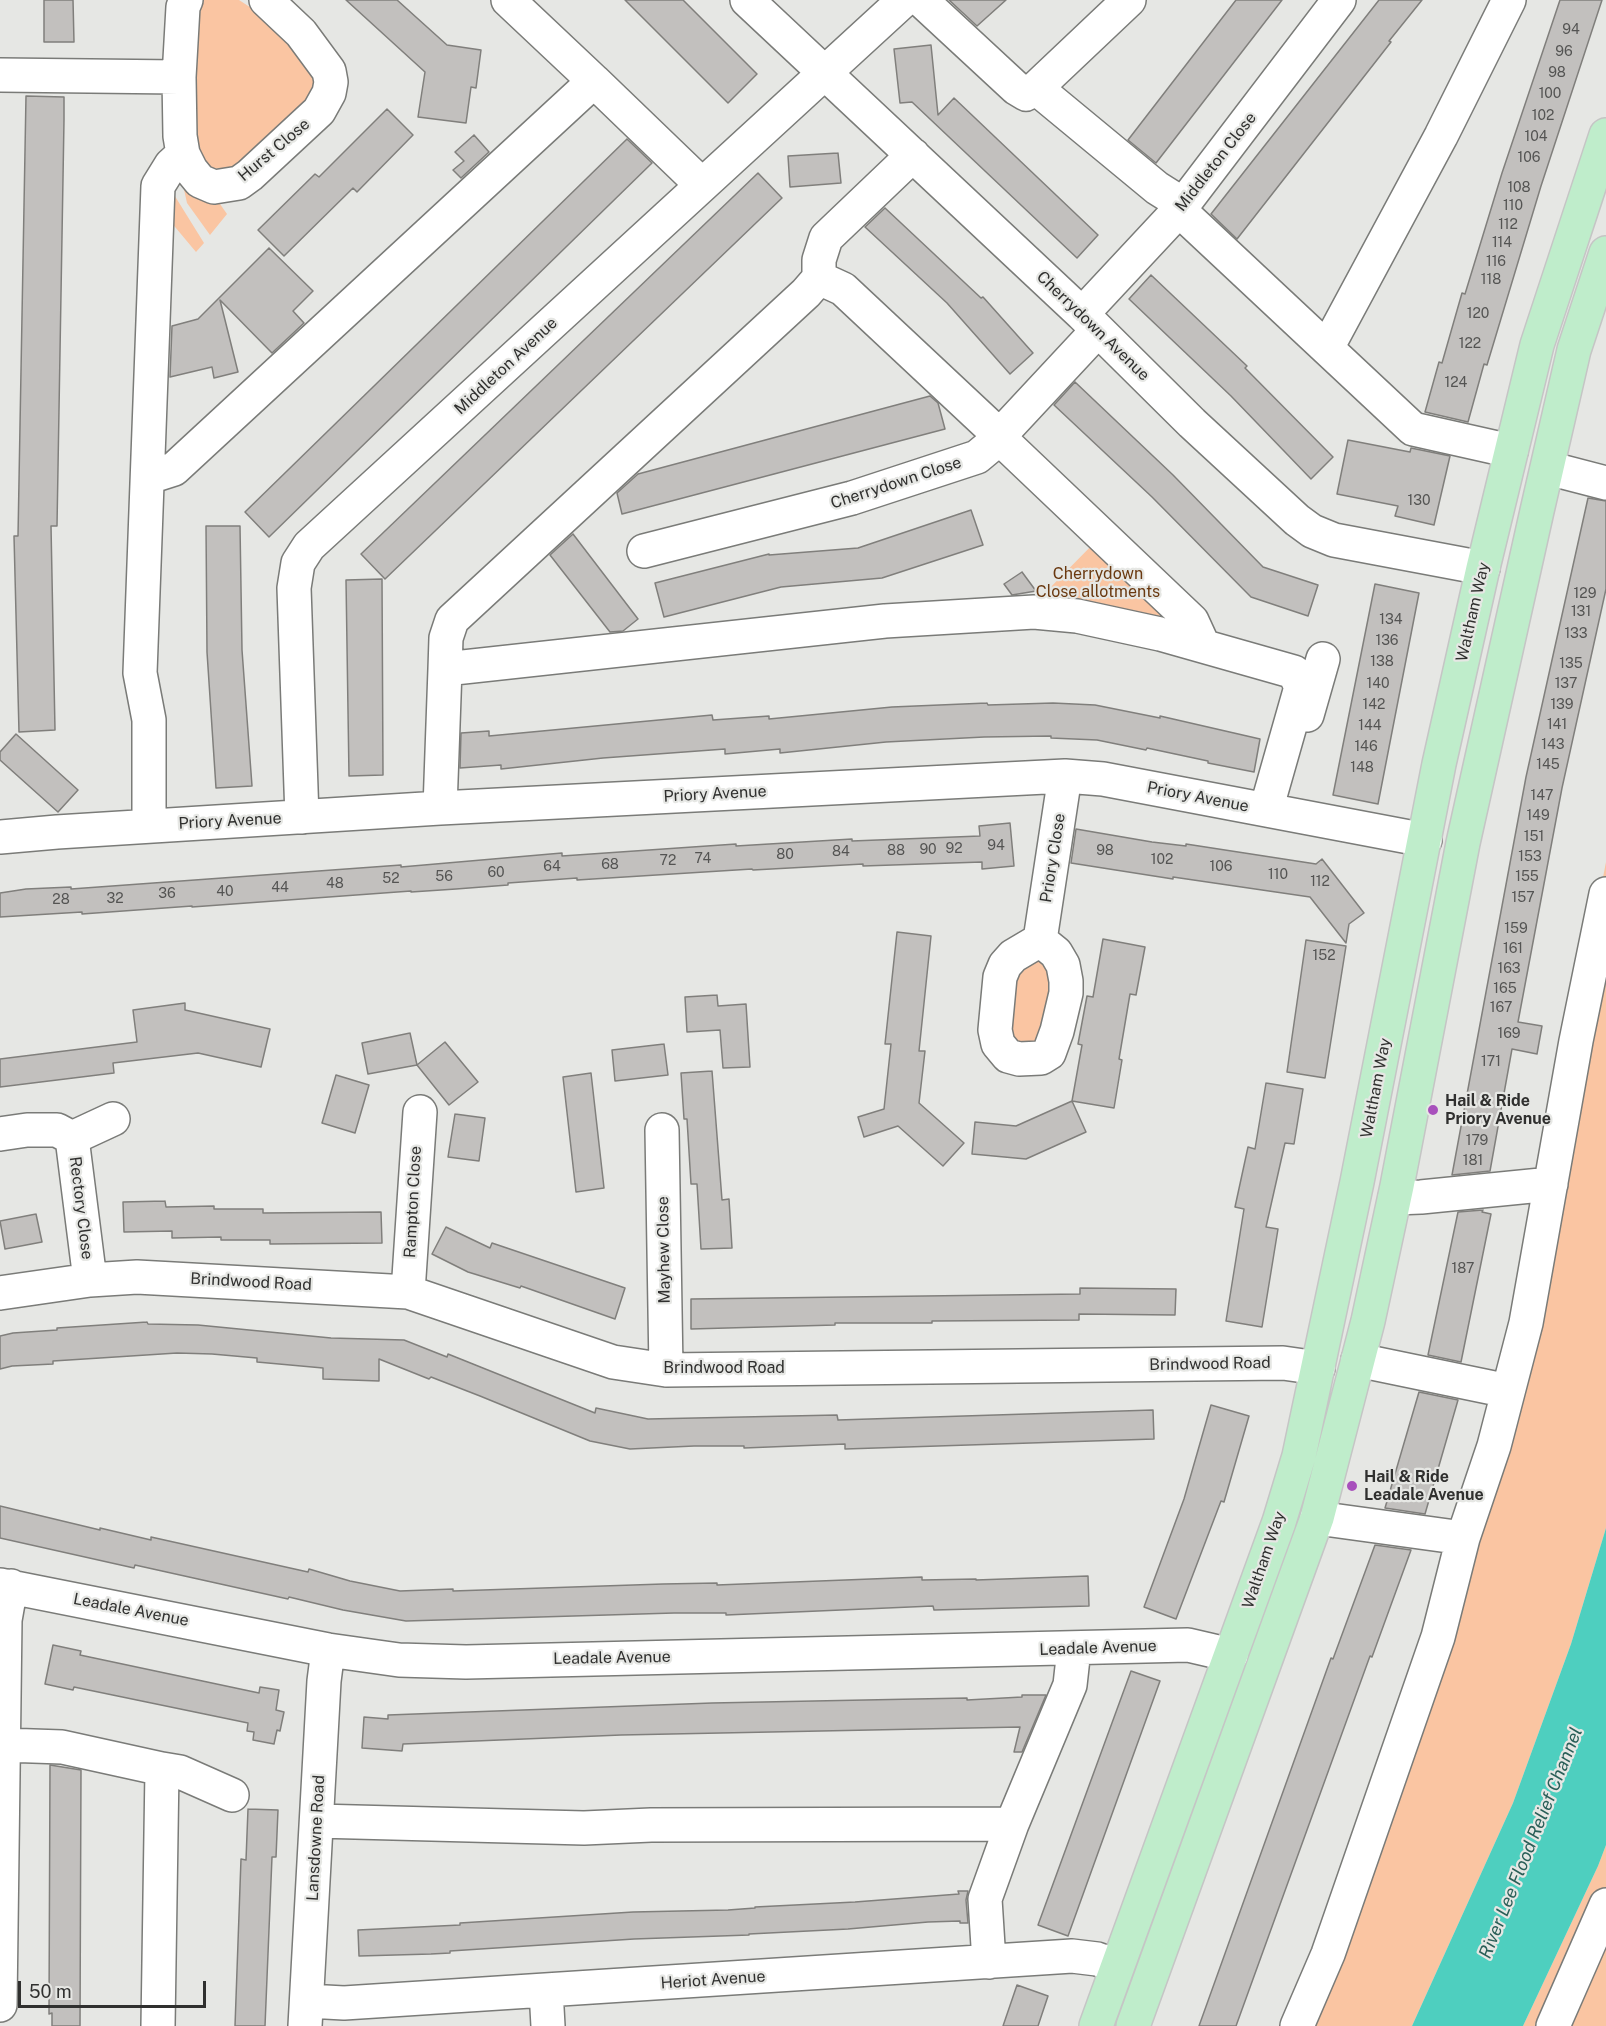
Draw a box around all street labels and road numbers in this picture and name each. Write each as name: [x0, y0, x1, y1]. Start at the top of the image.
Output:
street label: Middleton Close: [1171, 109, 1261, 215]
street label: Hurst Close: [234, 115, 314, 185]
street label: Cherrydown Avenue: [1033, 267, 1153, 385]
street label: Middleton Avenue: [451, 313, 561, 419]
street label: Cherrydown Close: [828, 453, 964, 513]
street label: Waltham Way: [1452, 560, 1494, 664]
street label: Priory Avenue: [1145, 778, 1251, 816]
street label: Priory Avenue: [663, 782, 767, 806]
street label: Priory Avenue: [178, 809, 282, 833]
street label: Priory Close: [1036, 812, 1070, 904]
street label: Waltham Way: [1357, 1036, 1395, 1140]
street label: Rampton Close: [400, 1145, 426, 1259]
street label: Rectory Close: [65, 1155, 97, 1261]
street label: Mayhew Close: [653, 1196, 675, 1304]
street label: Brindwood Road: [190, 1269, 312, 1295]
street label: Brindwood Road: [1149, 1353, 1271, 1375]
street label: Brindwood Road: [663, 1358, 785, 1378]
street label: Waltham Way: [1238, 1509, 1290, 1611]
street label: Leadale Avenue: [72, 1589, 190, 1631]
street label: Leadale Avenue: [1039, 1636, 1157, 1660]
street label: Leadale Avenue: [553, 1647, 671, 1669]
street label: Lansdowne Road: [303, 1775, 329, 1901]
street label: Heriot Avenue: [660, 1967, 766, 1993]

